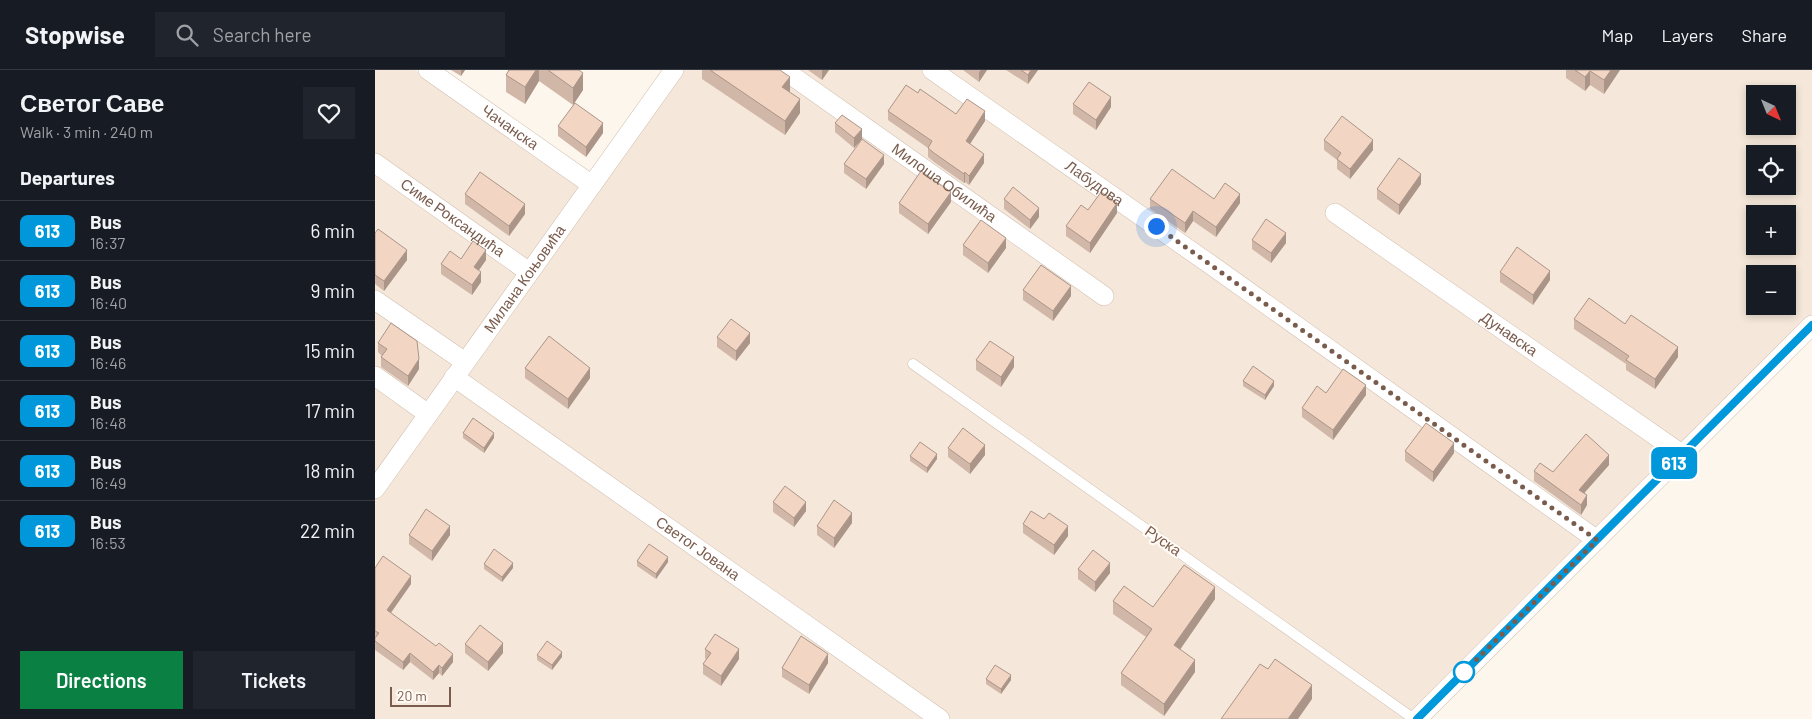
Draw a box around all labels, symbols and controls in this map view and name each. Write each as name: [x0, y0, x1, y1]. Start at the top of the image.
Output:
search box: [155, 12, 505, 57]
text: Stopwise: [25, 20, 125, 49]
icon: search: [173, 21, 201, 49]
text: Search here: [213, 23, 312, 46]
text: Map: [1601, 24, 1633, 46]
text: Layers: [1661, 24, 1714, 46]
text: Share: [1742, 24, 1787, 46]
north arrow: [1746, 85, 1796, 135]
map controls: [1746, 85, 1796, 315]
button: heart: [303, 87, 355, 139]
text: Светог Саве: [20, 88, 164, 117]
street label: Чачанска: [479, 100, 543, 153]
text: Walk · 3 min · 240 m: [20, 122, 153, 141]
street label: Милоша Обилића: [889, 139, 1001, 226]
button: locate: [1746, 145, 1796, 195]
street label: Лабудова: [1062, 156, 1128, 209]
text: Departures: [20, 166, 115, 189]
street label: Симе Роксандића: [398, 174, 509, 260]
button: +: [1746, 205, 1796, 255]
text: Bus: [90, 210, 122, 233]
your location: [1144, 214, 1169, 239]
text: 6 min: [311, 219, 355, 242]
text: 613: [35, 220, 60, 242]
street label: Милана Коњовића: [479, 220, 569, 336]
text: 16:37: [90, 233, 125, 252]
button: −: [1746, 265, 1796, 315]
text: Bus: [90, 270, 122, 293]
text: 9 min: [311, 279, 355, 302]
text: 613: [35, 280, 60, 302]
text: 16:40: [90, 293, 127, 312]
street label: Дунавска: [1478, 307, 1542, 360]
text: Bus: [90, 330, 122, 353]
text: 15 min: [304, 339, 355, 362]
text: 613: [35, 340, 60, 362]
text: 16:46: [90, 353, 126, 372]
text: Bus: [90, 390, 122, 413]
text: 17 min: [305, 399, 355, 422]
text: 613: [35, 400, 60, 422]
text: 16:48: [90, 413, 126, 432]
line badge: 613: [1645, 447, 1703, 479]
text: Bus: [90, 450, 122, 473]
text: 613: [1661, 452, 1687, 474]
text: 18 min: [304, 459, 355, 482]
text: 613: [35, 460, 60, 482]
text: 16:49: [90, 473, 126, 492]
text: Bus: [90, 510, 122, 533]
street label: Светог Јована: [653, 512, 744, 584]
text: 22 min: [300, 519, 355, 542]
text: 613: [35, 520, 60, 542]
street label: Руска: [1142, 521, 1186, 559]
text: 16:53: [90, 533, 126, 552]
button: Directions: [20, 651, 183, 709]
button: Tickets: [193, 651, 355, 709]
unlabelled marker: [1453, 661, 1475, 683]
scale bar: [390, 684, 451, 707]
text: 20 m: [397, 687, 427, 704]

